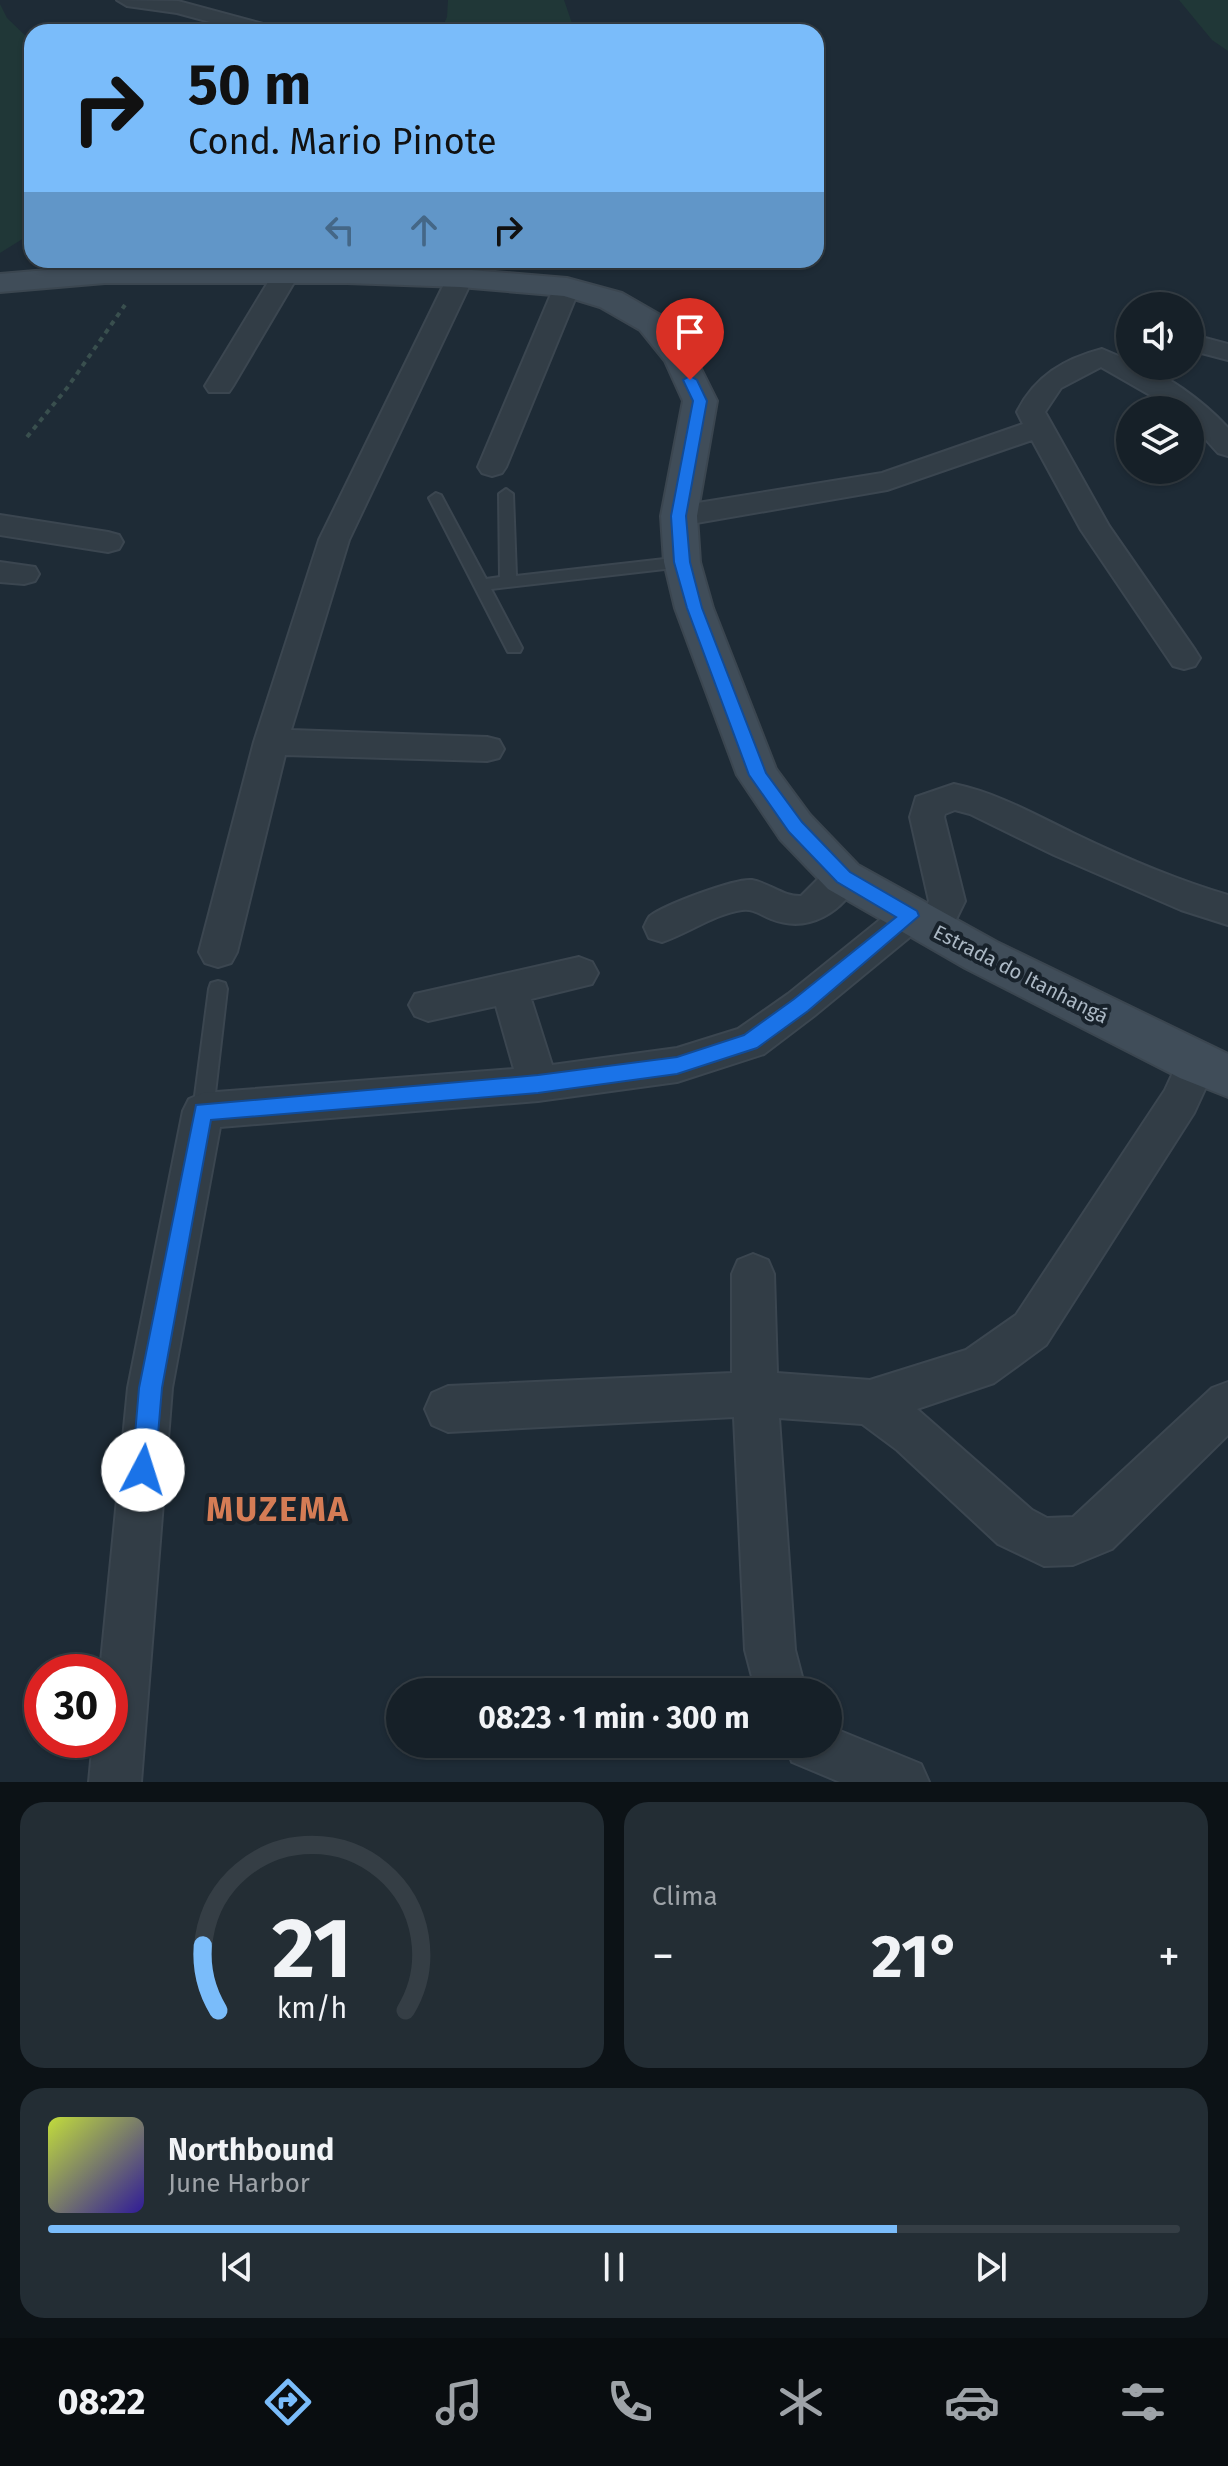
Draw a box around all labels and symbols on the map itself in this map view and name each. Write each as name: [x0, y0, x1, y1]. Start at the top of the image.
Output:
pin: [656, 298, 724, 380]
street label: Estrada do Itanhangá: [930, 920, 1112, 1028]
position arrow: [101, 1428, 185, 1512]
district label: MUZEMA: [206, 1489, 350, 1530]
speed limit sign: 30: [24, 1654, 128, 1758]

